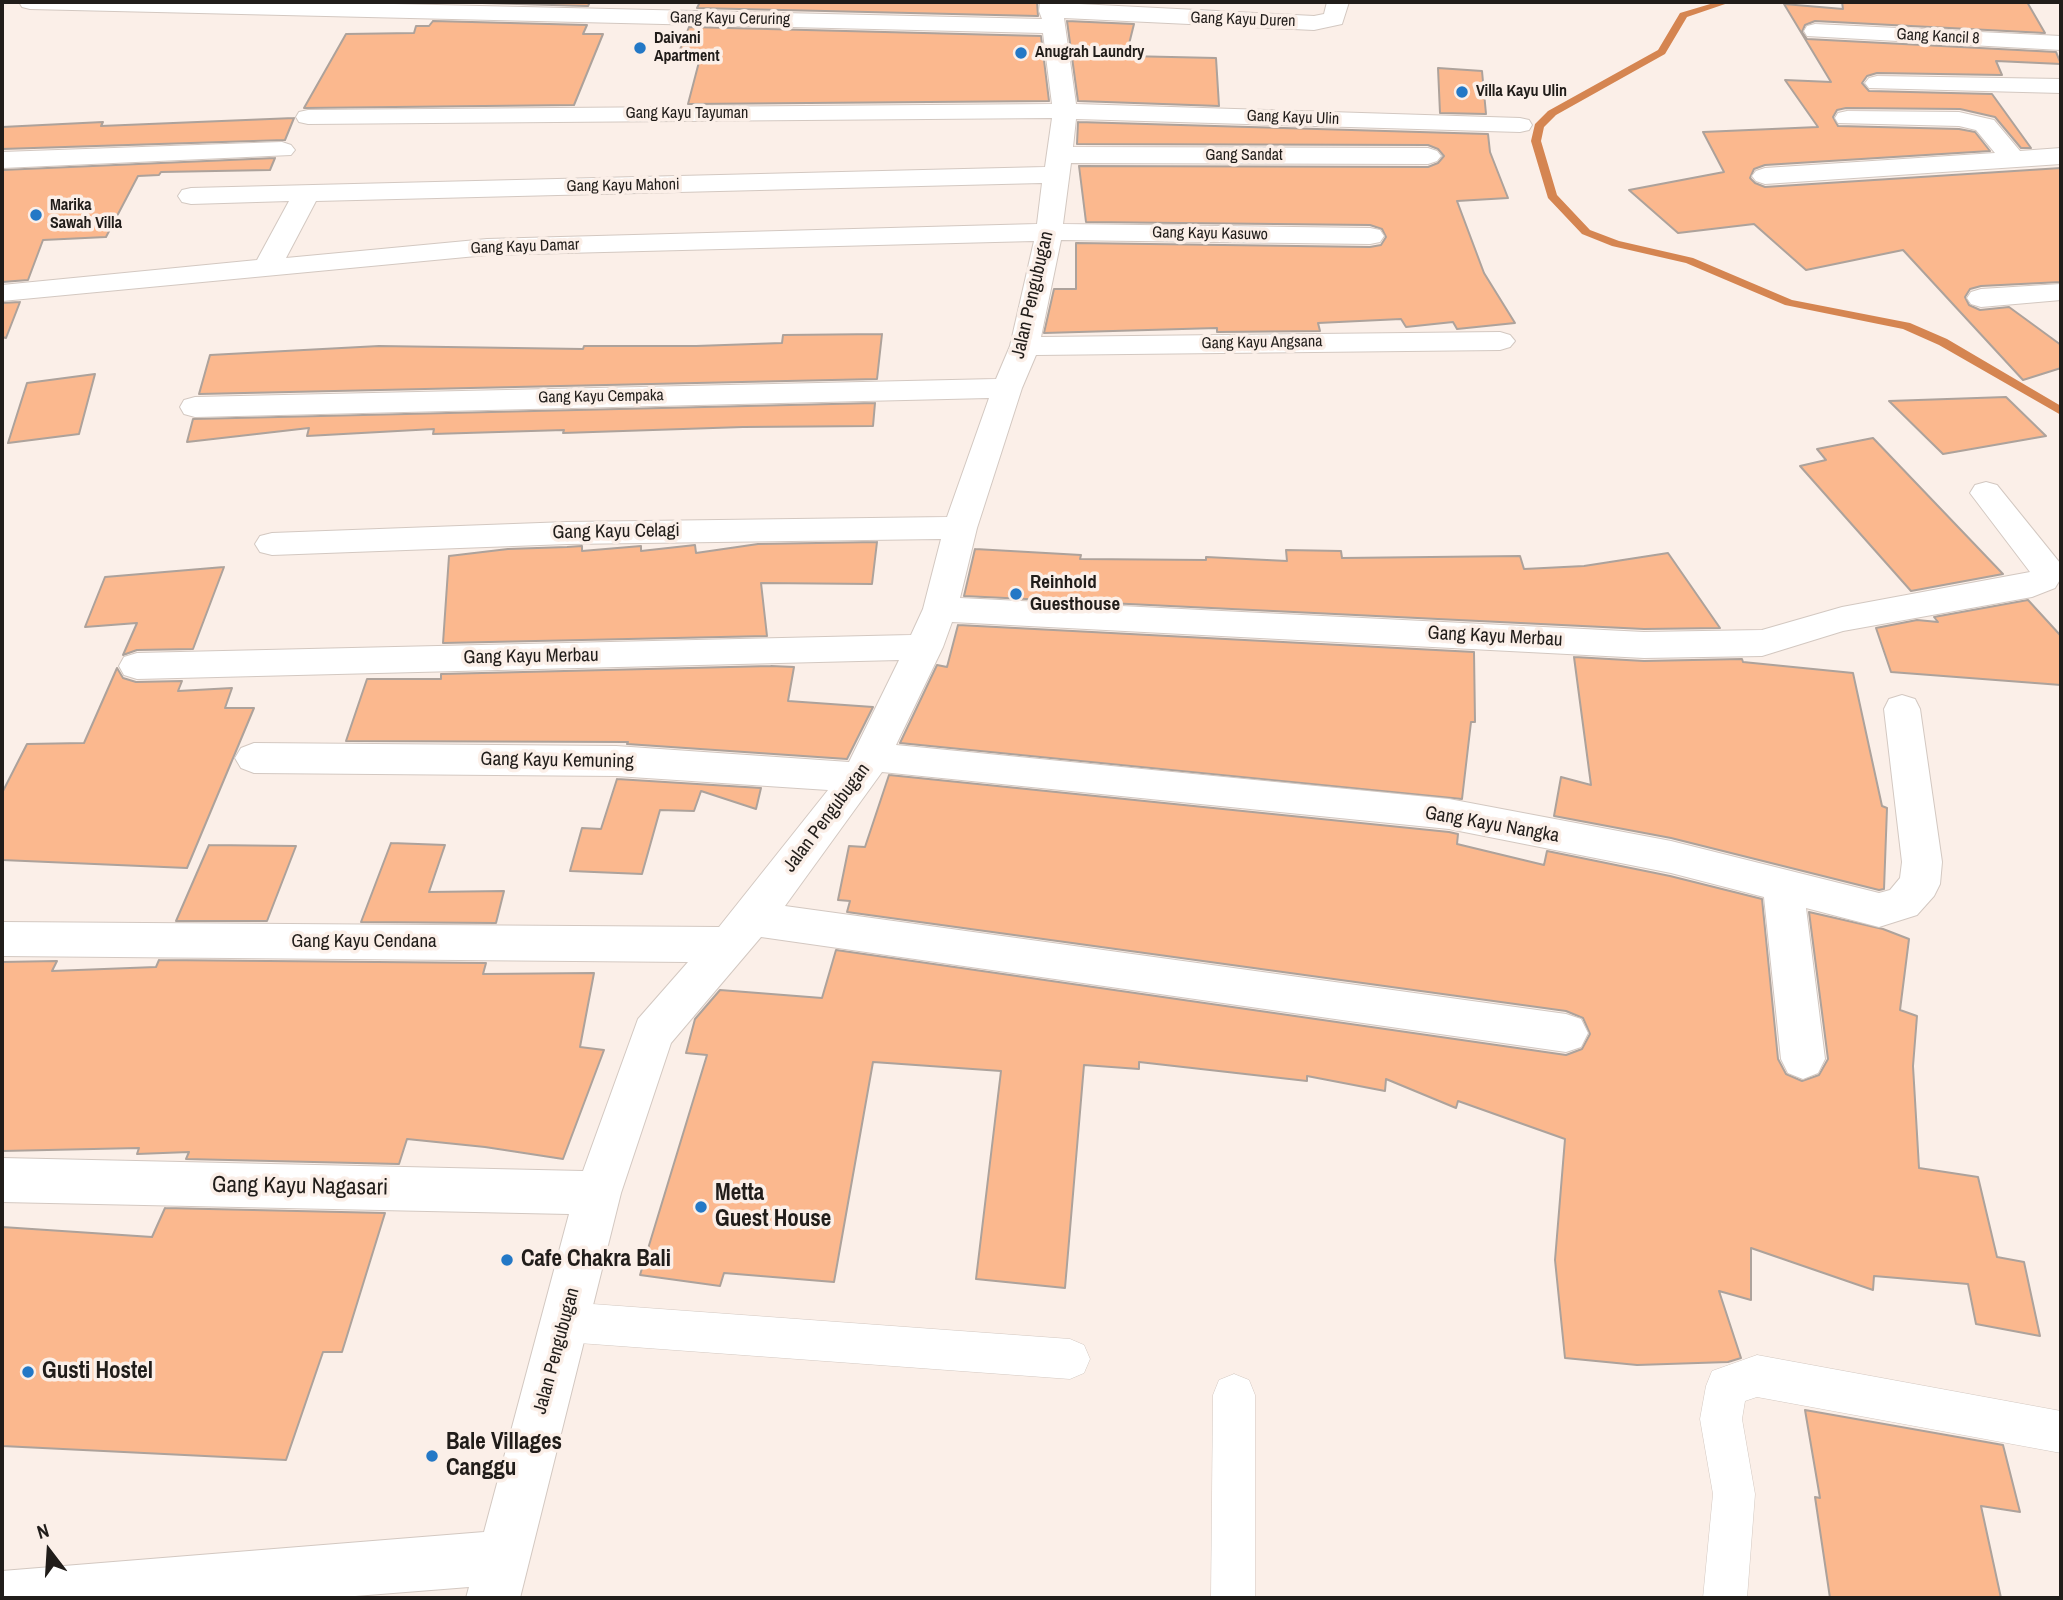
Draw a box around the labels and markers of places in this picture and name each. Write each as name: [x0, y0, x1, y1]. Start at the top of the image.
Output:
place label: Daivani Apartment: [654, 29, 720, 67]
marker: Daivani Apartment: [632, 40, 648, 56]
place label: Anugrah Laundry: [1035, 43, 1144, 63]
marker: Anugrah Laundry: [1013, 45, 1029, 61]
place label: Villa Kayu Ulin: [1476, 82, 1567, 102]
marker: Villa Kayu Ulin: [1454, 84, 1470, 100]
place label: Marika Sawah Villa: [50, 196, 122, 234]
marker: Marika Sawah Villa: [28, 207, 44, 223]
place label: Reinhold Guesthouse: [1030, 572, 1120, 616]
marker: Reinhold Guesthouse: [1008, 586, 1024, 602]
place label: Metta Guest House: [715, 1180, 831, 1234]
marker: Metta Guest House: [693, 1199, 709, 1215]
place label: Cafe Chakra Bali: [521, 1246, 671, 1274]
marker: Cafe Chakra Bali: [499, 1252, 515, 1268]
place label: Gusti Hostel: [42, 1358, 153, 1386]
marker: Gusti Hostel: [20, 1364, 36, 1380]
place label: Bale Villages Canggu: [446, 1429, 562, 1483]
marker: Bale Villages Canggu: [424, 1448, 440, 1464]

